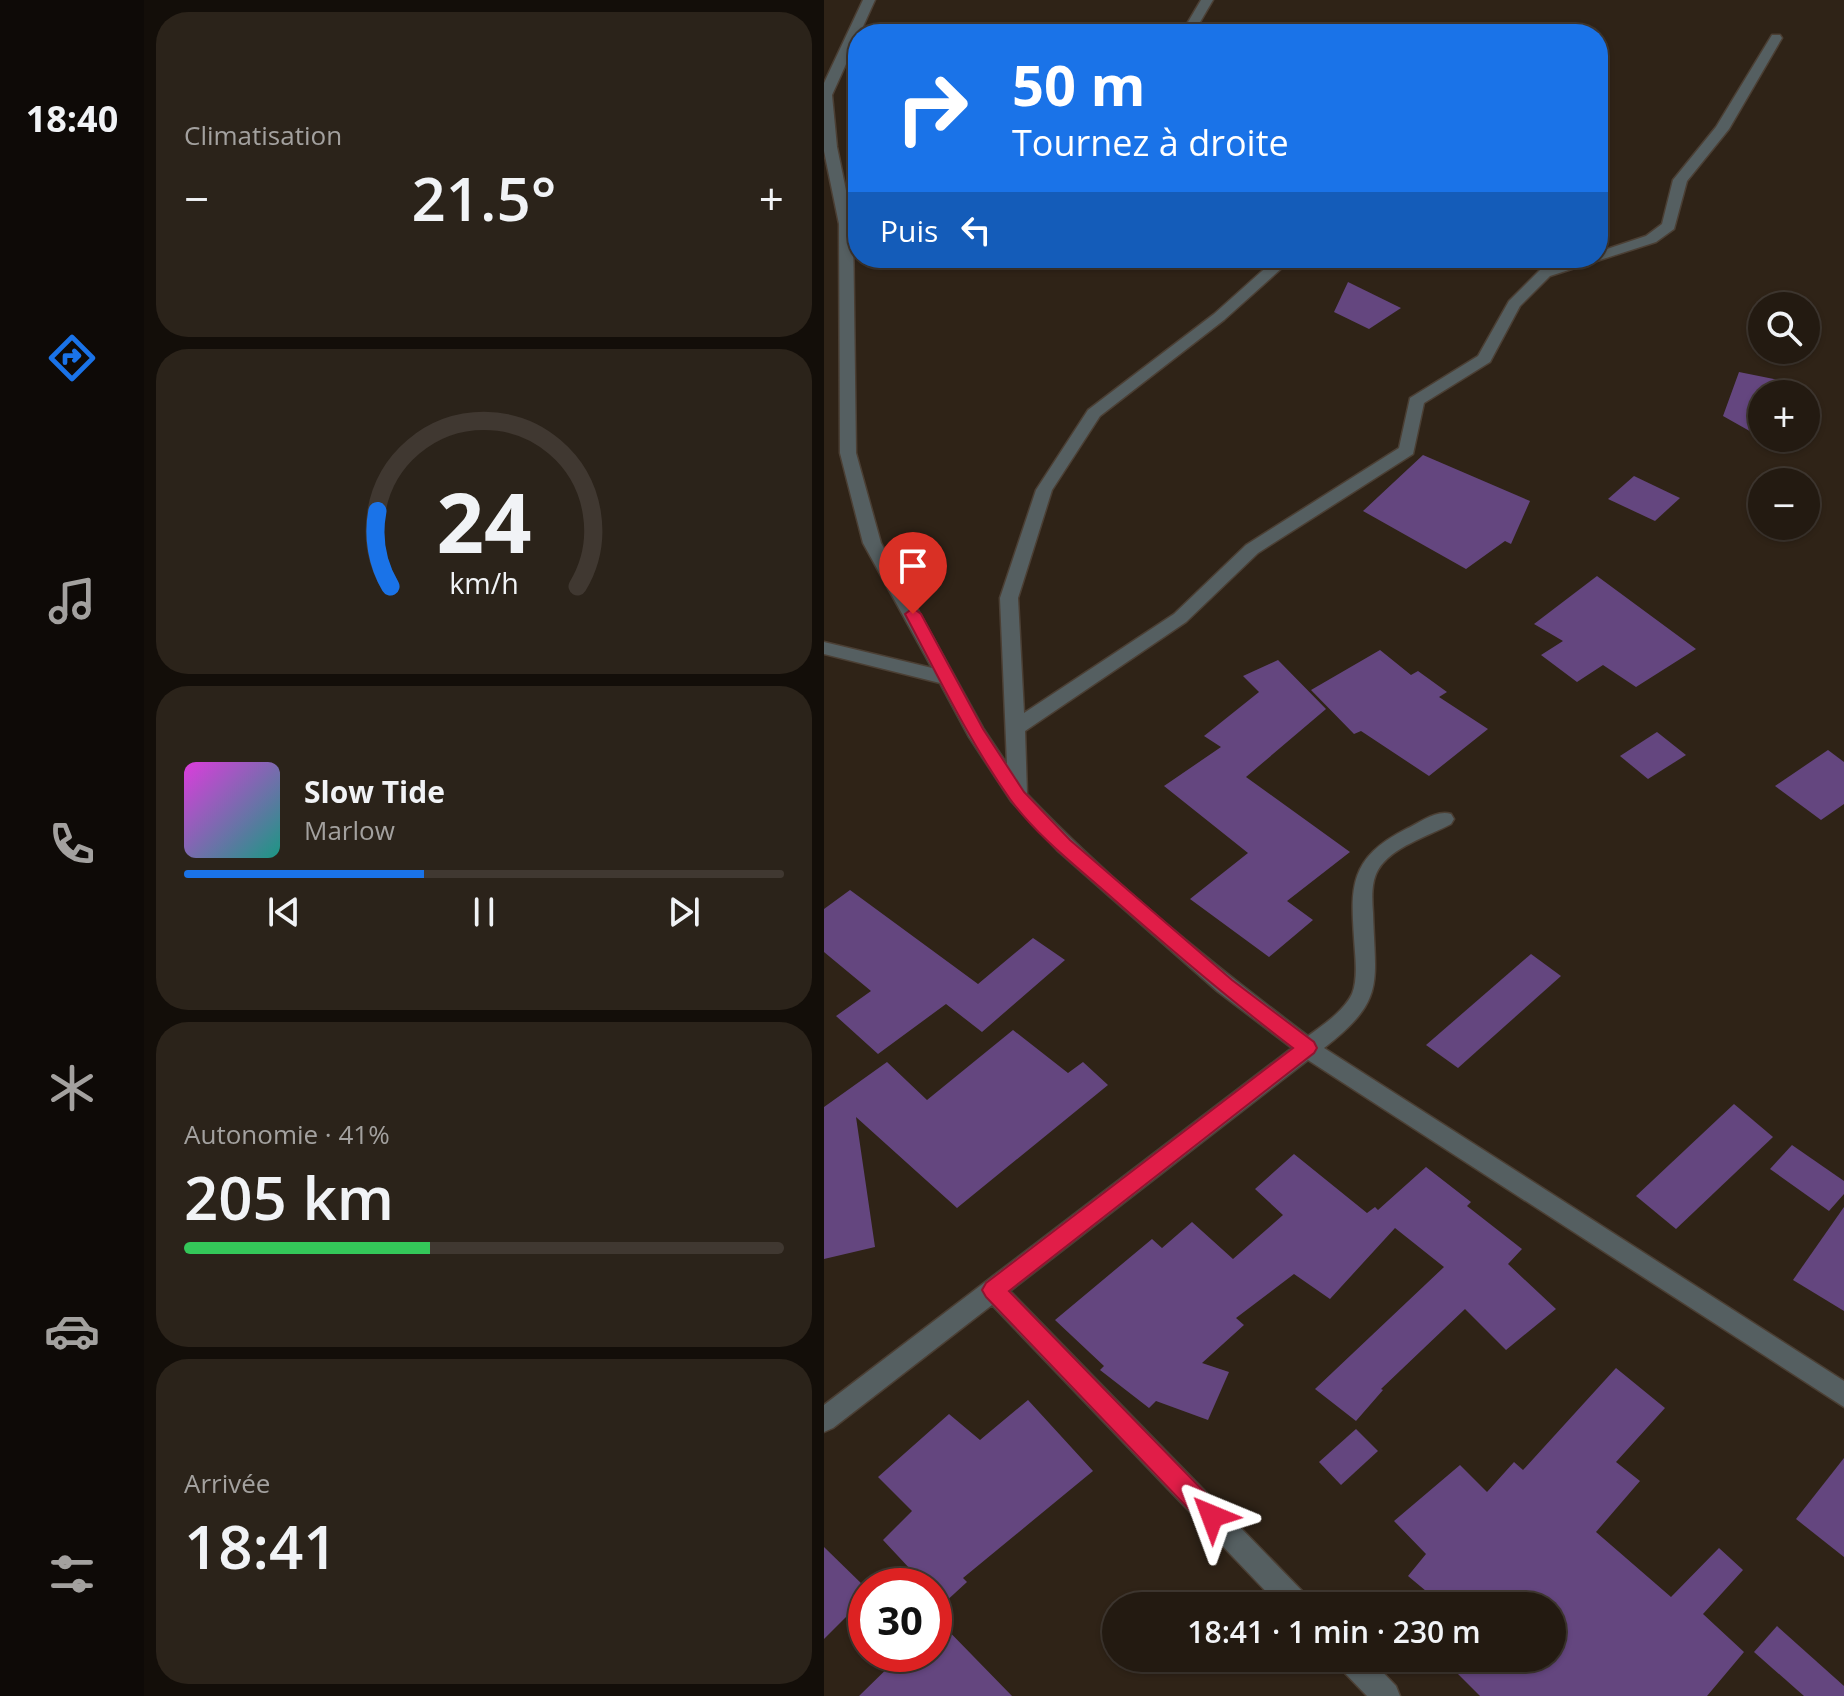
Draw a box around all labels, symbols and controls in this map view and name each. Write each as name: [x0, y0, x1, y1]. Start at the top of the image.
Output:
text: 50 m: [1012, 46, 1146, 122]
icon: right: [880, 56, 984, 160]
text: 18:40: [26, 94, 118, 143]
text: Climatisation: [184, 117, 342, 153]
text: Tournez à droite: [1012, 118, 1289, 167]
text: 21.5°: [411, 157, 557, 239]
text: −: [184, 168, 209, 228]
text: +: [759, 168, 784, 228]
icon: left: [954, 208, 998, 252]
text: Puis: [880, 210, 938, 251]
map controls: [1748, 292, 1820, 540]
button: search: [1748, 292, 1820, 364]
icon: directions: [44, 330, 100, 386]
button: +: [1748, 380, 1820, 452]
text: 24: [436, 464, 532, 577]
button: −: [1748, 468, 1820, 540]
pin: [879, 532, 947, 614]
icon: arrive: [891, 544, 935, 588]
text: km/h: [449, 563, 519, 602]
icon: music: [44, 573, 100, 629]
text: Slow Tide: [304, 771, 445, 812]
text: Marlow: [304, 812, 395, 848]
icon: phone: [44, 816, 100, 872]
icon: previous: [262, 890, 306, 934]
icon: pause: [462, 890, 506, 934]
icon: next: [662, 890, 706, 934]
icon: climate: [44, 1060, 100, 1116]
text: Autonomie · 41%: [184, 1116, 390, 1152]
text: 205 km: [184, 1156, 394, 1238]
icon: car: [44, 1303, 100, 1359]
text: Arrivée: [184, 1465, 270, 1501]
position arrow: [1170, 1474, 1254, 1558]
text: 18:41: [184, 1505, 338, 1587]
icon: filters: [44, 1546, 100, 1602]
speed limit sign: 30: [848, 1568, 952, 1672]
text: 18:41 · 1 min · 230 m: [1187, 1611, 1481, 1652]

